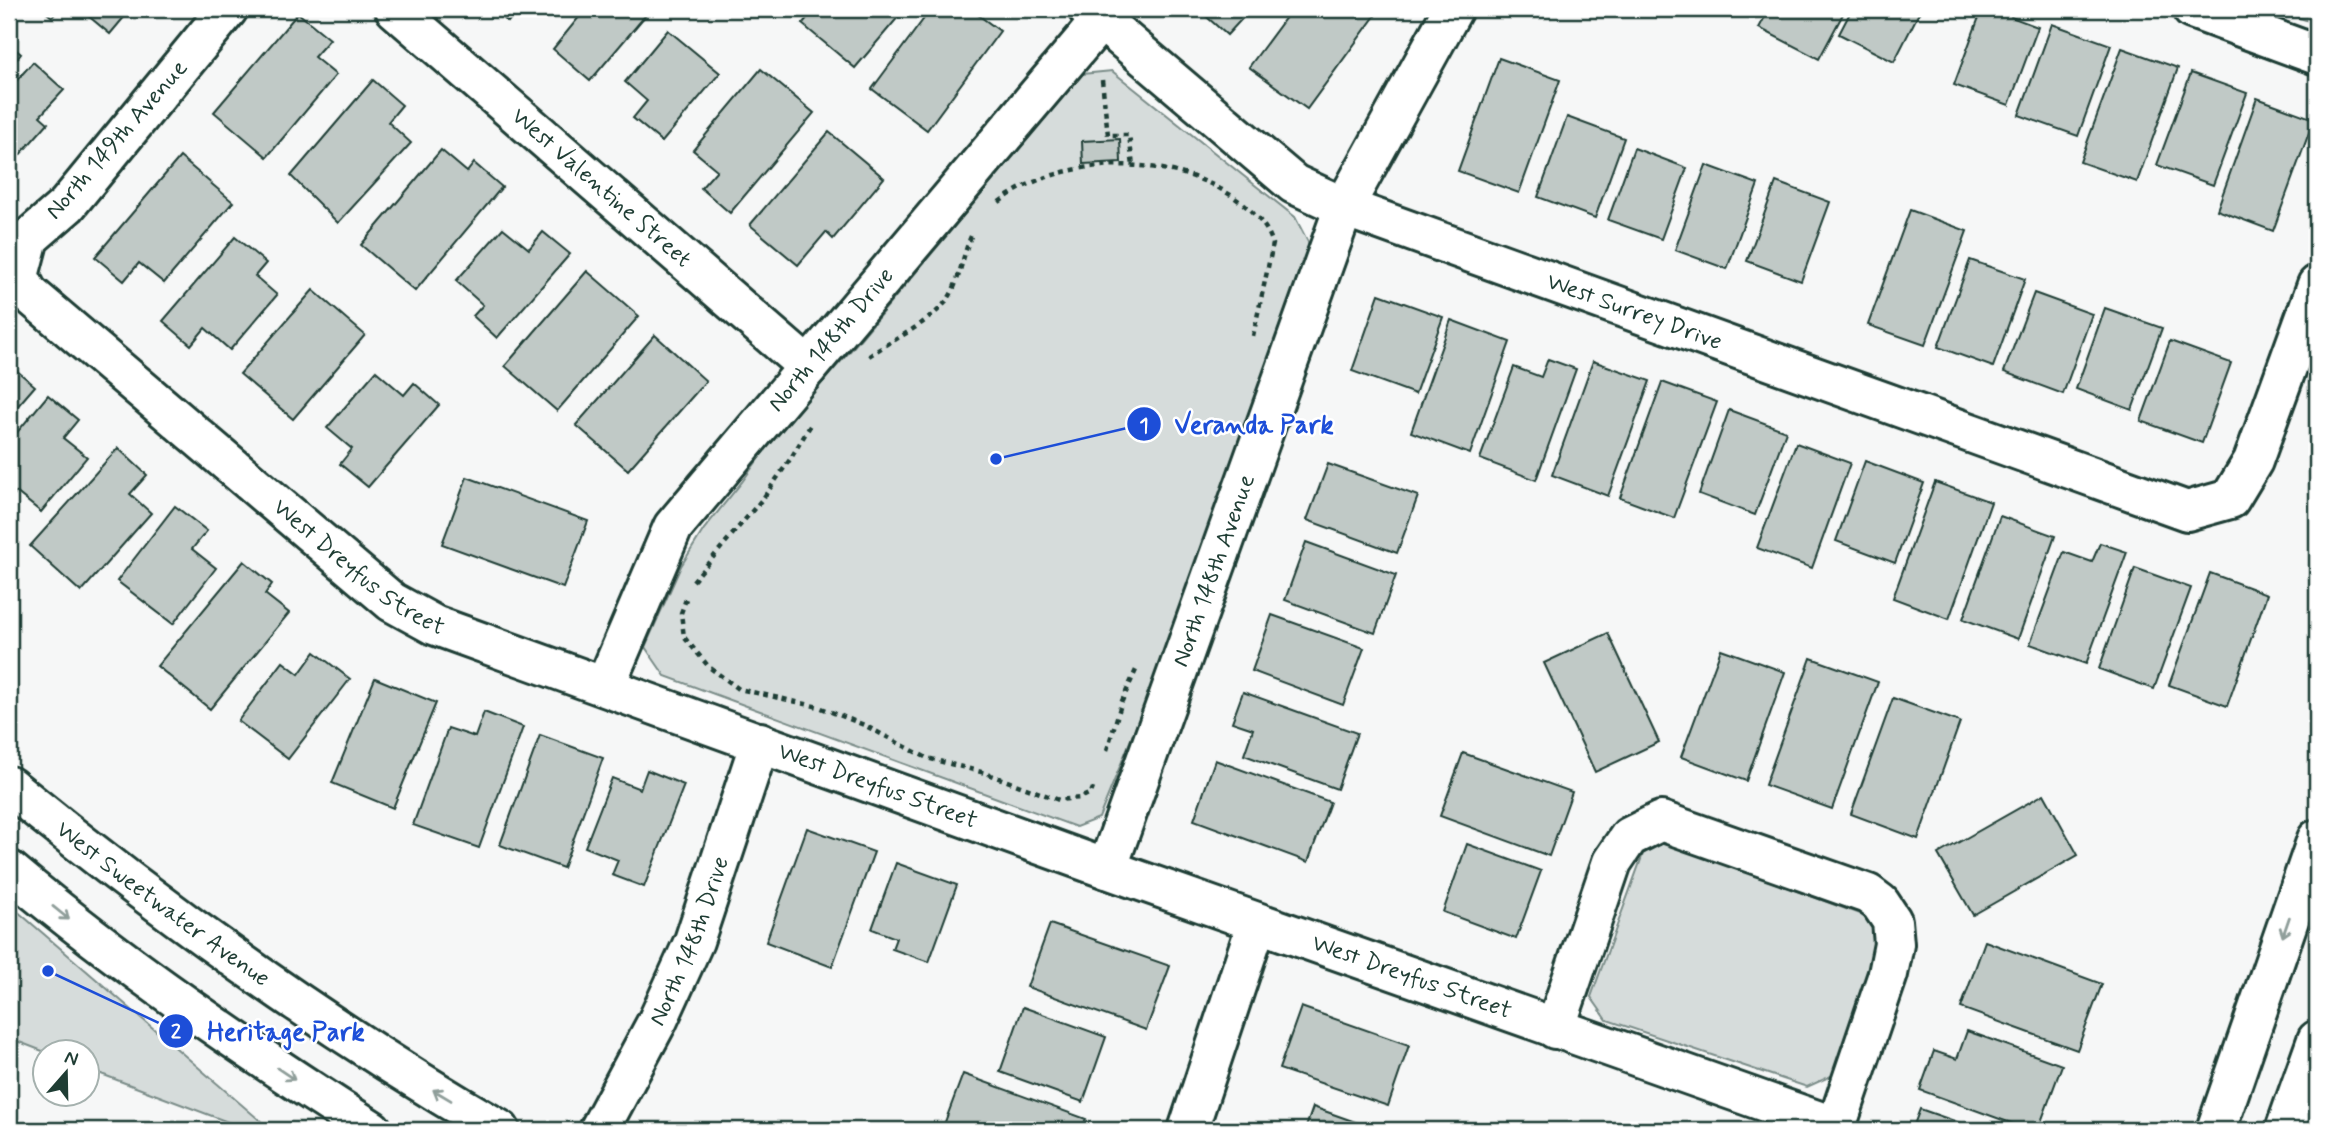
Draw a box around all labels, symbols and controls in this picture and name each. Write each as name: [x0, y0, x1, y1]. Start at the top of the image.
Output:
street label: North 149th Avenue: [39, 53, 195, 226]
street label: West Valentine Street: [505, 101, 698, 275]
street label: North 148th Drive: [761, 261, 901, 418]
street label: West Surrey Drive: [1542, 266, 1726, 358]
callout: Veranda Park: [1126, 401, 1346, 448]
text: Veranda Park: [1174, 409, 1334, 443]
text: 1: [1139, 412, 1149, 440]
street label: North 148th Avenue: [1165, 470, 1263, 671]
street label: West Dreyfus Street: [266, 492, 449, 643]
street label: West Dreyfus Street: [774, 736, 982, 836]
street label: West Sweetwater Avenue: [49, 814, 276, 994]
street label: North 148th Drive: [642, 852, 737, 1031]
one-way arrow: [52, 906, 70, 921]
one-way arrow: [2279, 915, 2291, 937]
street label: West Dreyfus Street: [1308, 927, 1516, 1026]
callout: Heritage Park: [158, 1007, 378, 1054]
text: Heritage Park: [207, 1016, 365, 1051]
text: 2: [171, 1018, 182, 1046]
north arrow: [32, 1038, 102, 1108]
text: N: [61, 1045, 82, 1072]
one-way arrow: [276, 1067, 295, 1081]
one-way arrow: [432, 1088, 452, 1102]

